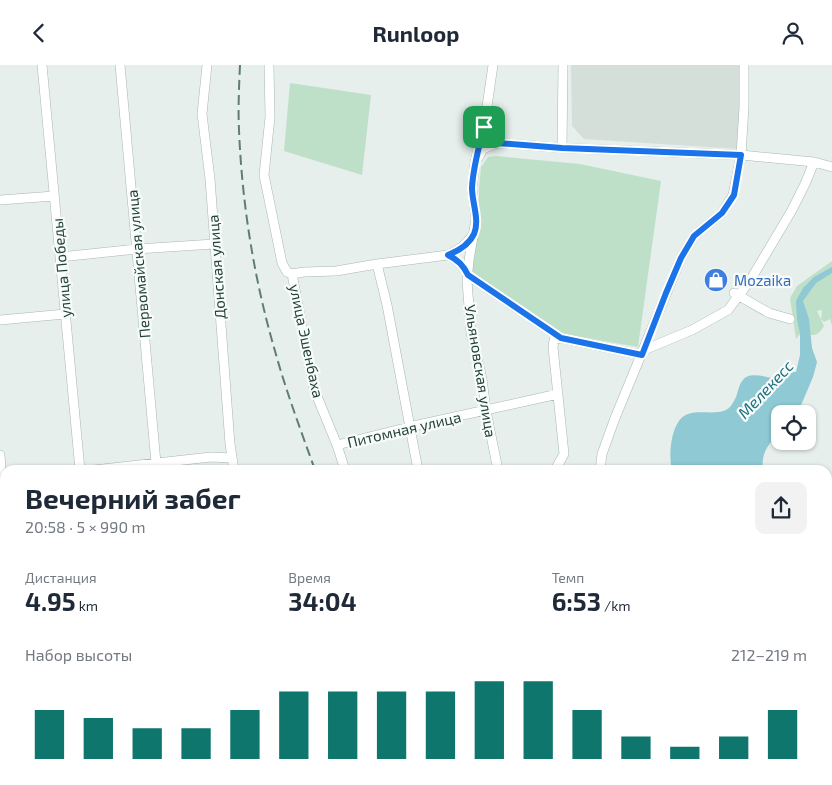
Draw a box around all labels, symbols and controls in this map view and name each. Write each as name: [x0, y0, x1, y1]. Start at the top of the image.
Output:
icon: back: [25, 19, 53, 47]
icon: person: [779, 19, 807, 47]
text: Runloop: [373, 20, 459, 46]
pin: [463, 106, 505, 148]
icon: arrive: [470, 113, 498, 141]
street label: Первомайская улица: [123, 189, 154, 339]
street label: Донская улица: [203, 214, 230, 320]
street label: улица Победы: [48, 217, 75, 319]
shop icon: Mozaika: [703, 267, 729, 293]
place label: Mozaika: [734, 271, 791, 289]
street label: улица Эшенбаха: [285, 282, 328, 400]
street label: Ульяновская улица: [461, 303, 500, 439]
water label: Мелекесс: [733, 356, 797, 422]
map controls: [771, 405, 816, 450]
button: locate: [771, 405, 816, 450]
street label: Питомная улица: [345, 407, 463, 452]
text: Вечерний забег: [25, 481, 241, 515]
button: share: [755, 482, 807, 534]
text: 20:58 · 5 × 990 m: [25, 517, 146, 536]
text: Дистанция: [25, 569, 97, 586]
text: Время: [288, 569, 331, 586]
text: Темп: [552, 569, 584, 586]
text: 4.95: [25, 586, 76, 616]
text: 34:04: [288, 586, 357, 616]
text: 6:53: [552, 586, 601, 616]
text: km: [76, 597, 98, 614]
text: /km: [601, 597, 631, 614]
text: Набор высоты: [25, 645, 132, 664]
text: 212–219 m: [731, 645, 807, 664]

